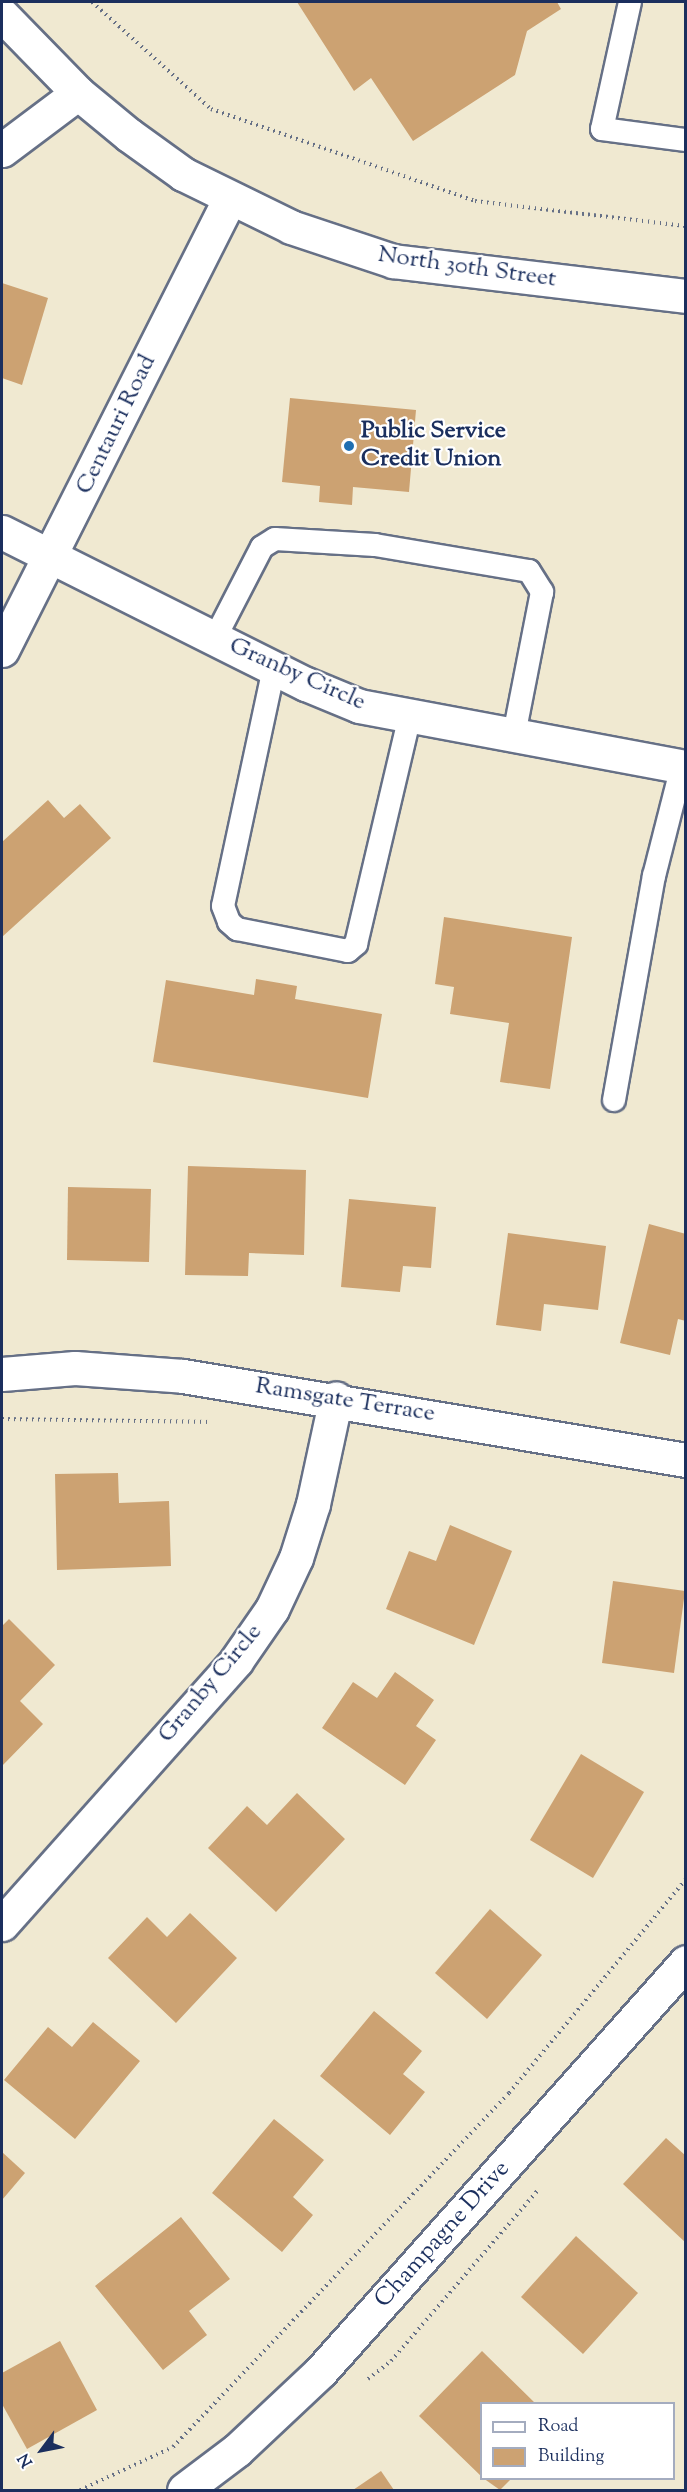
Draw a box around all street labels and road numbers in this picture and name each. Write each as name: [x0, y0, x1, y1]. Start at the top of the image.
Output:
street label: North 30th Street: [376, 241, 558, 295]
street label: Centauri Road: [71, 351, 163, 499]
street label: Granby Circle: [224, 632, 370, 718]
street label: Ramsgate Terrace: [253, 1373, 437, 1429]
street label: Granby Circle: [153, 1619, 269, 1749]
street label: Champagne Drive: [369, 2156, 517, 2314]

